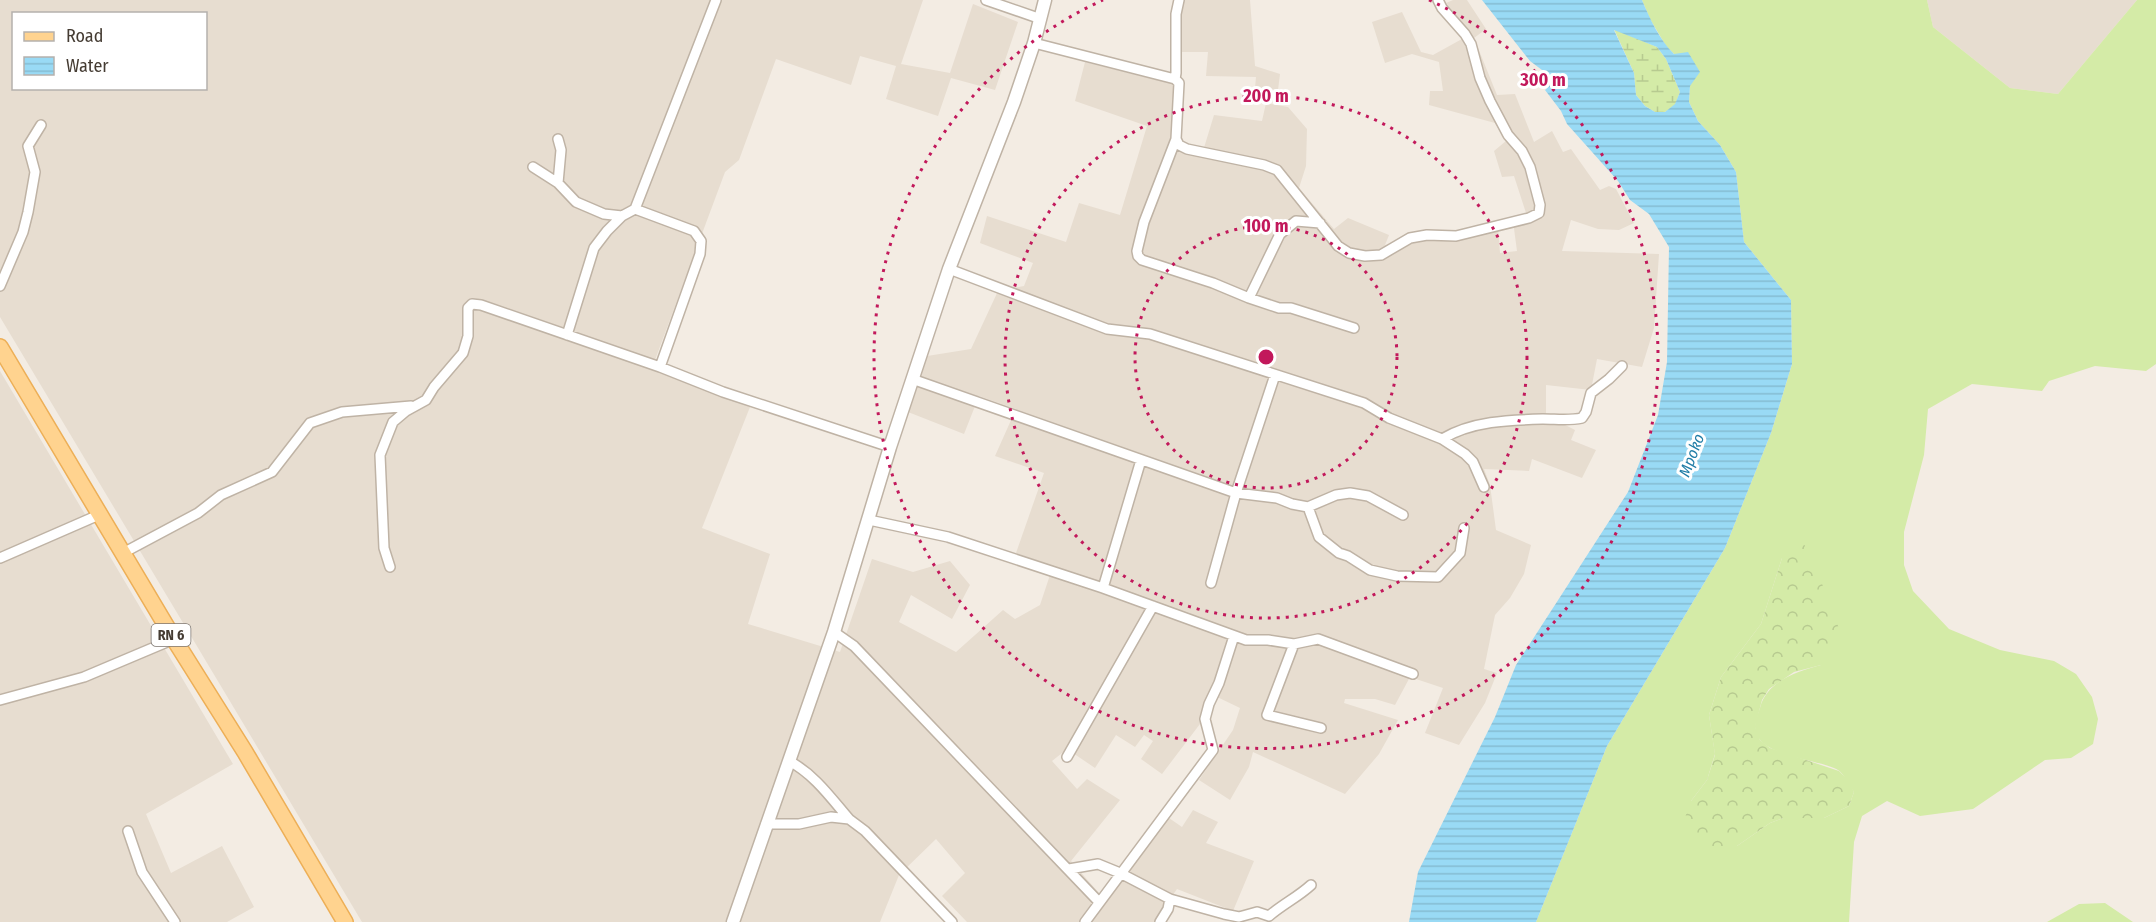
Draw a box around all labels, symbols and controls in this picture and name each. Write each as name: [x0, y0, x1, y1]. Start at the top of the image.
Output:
legend: [12, 12, 207, 90]
text: Road: [66, 25, 103, 47]
text: Water: [66, 55, 109, 77]
text: 300 m: [1519, 69, 1566, 91]
text: 200 m: [1242, 85, 1289, 107]
text: 100 m: [1244, 215, 1288, 237]
centre of rings: [1256, 347, 1276, 367]
water label: Mpoko: [1675, 431, 1708, 479]
road number: RN 6: [152, 624, 190, 646]

